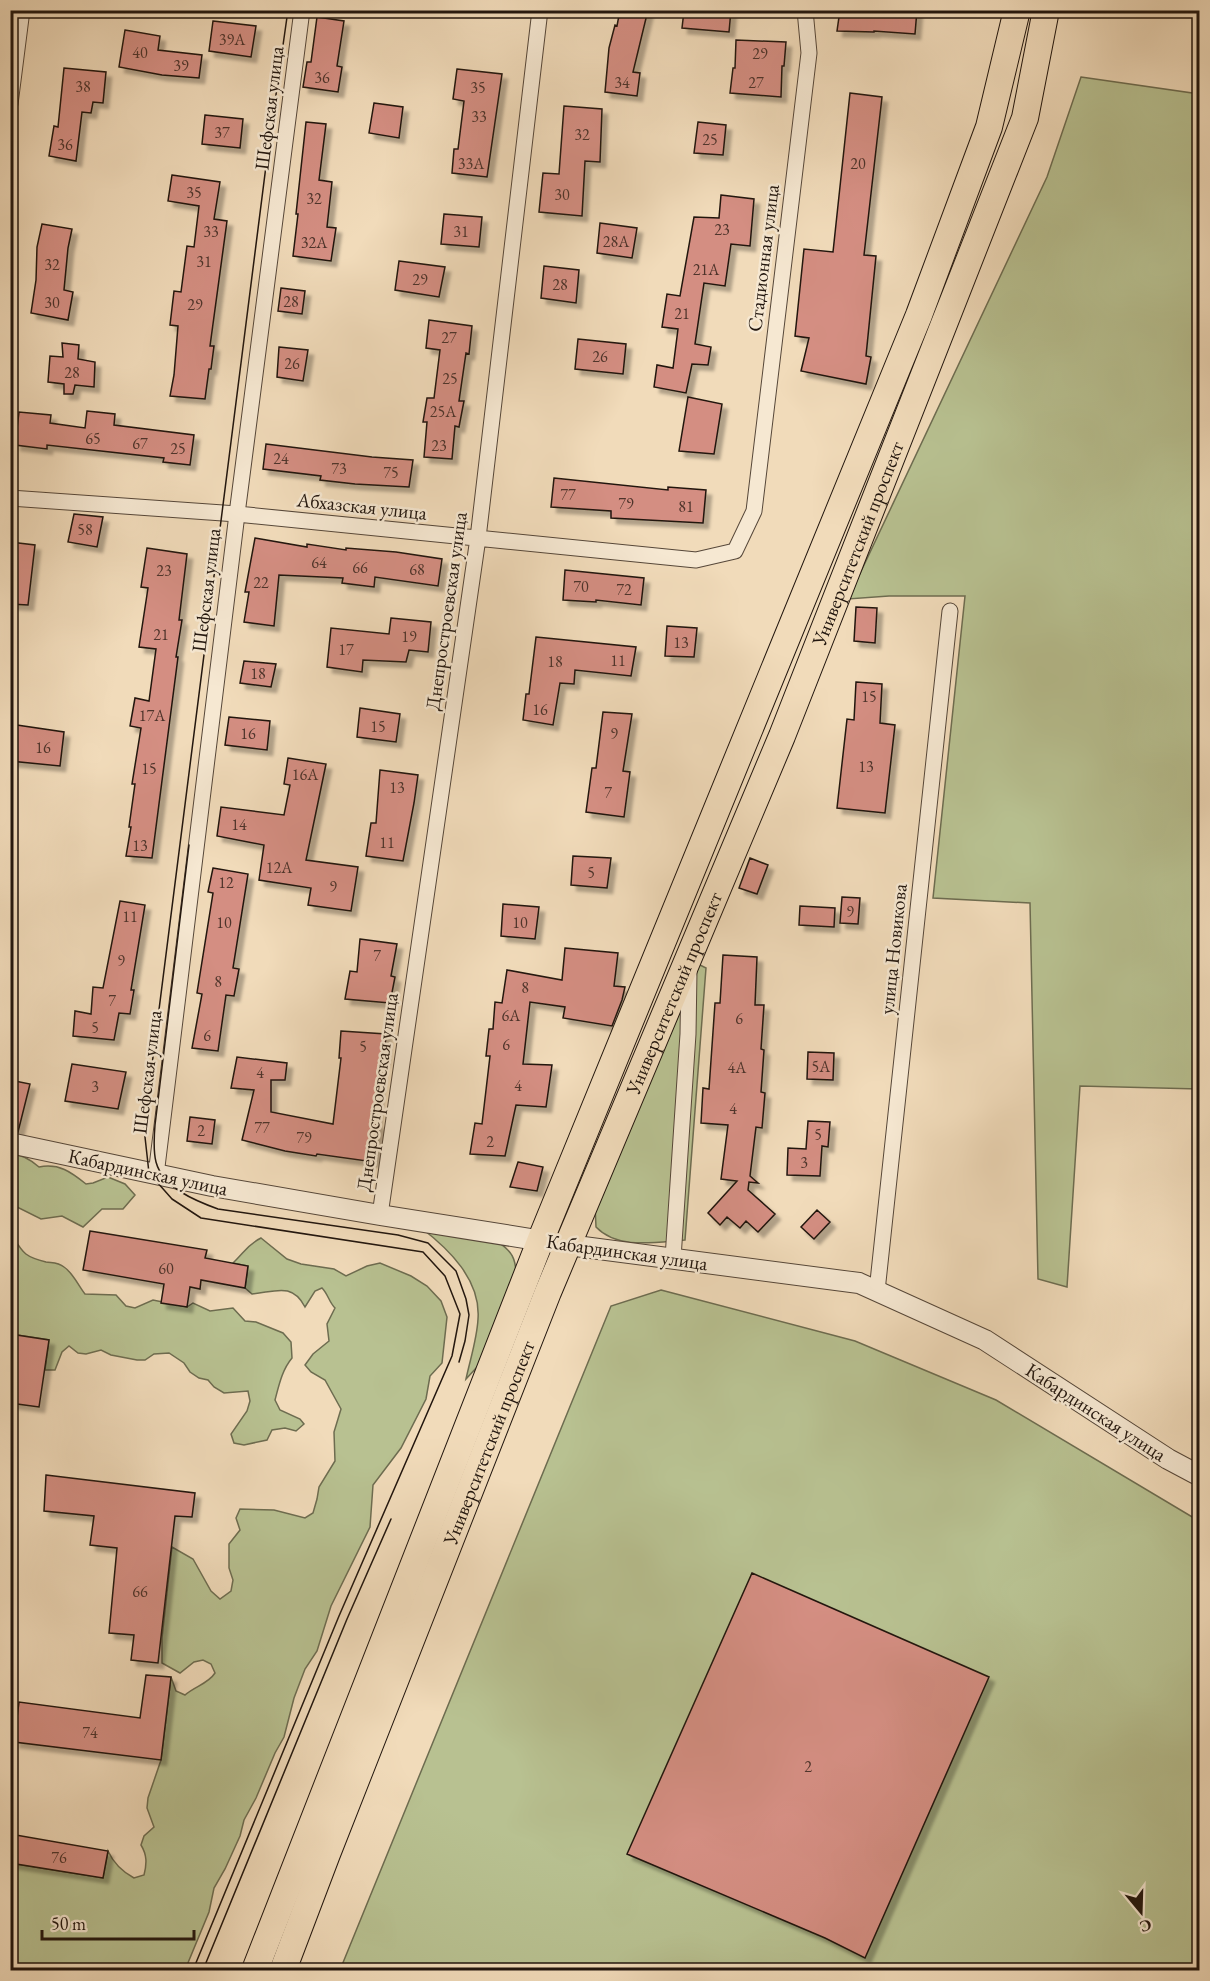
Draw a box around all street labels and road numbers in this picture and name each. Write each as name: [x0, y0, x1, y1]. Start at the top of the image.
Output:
street label: Шефская улица: [248, 45, 290, 171]
street label: Стадионная улица: [741, 183, 785, 333]
street label: Университетский проспект: [805, 438, 910, 650]
street label: Абхазская улица: [295, 486, 428, 526]
street label: Днепростроевская улица: [419, 510, 473, 712]
street label: Шефская улица: [185, 527, 227, 653]
street label: улица Новикова: [873, 882, 913, 1016]
street label: Университетский проспект: [619, 888, 728, 1100]
street label: Днепростроевская улица: [350, 991, 404, 1193]
street label: Шефская улица: [126, 1009, 168, 1135]
street label: Кабардинская улица: [66, 1142, 230, 1202]
street label: Кабардинская улица: [545, 1228, 709, 1276]
street label: Университетский проспект: [436, 1337, 541, 1550]
street label: Кабардинская улица: [1021, 1357, 1171, 1467]

